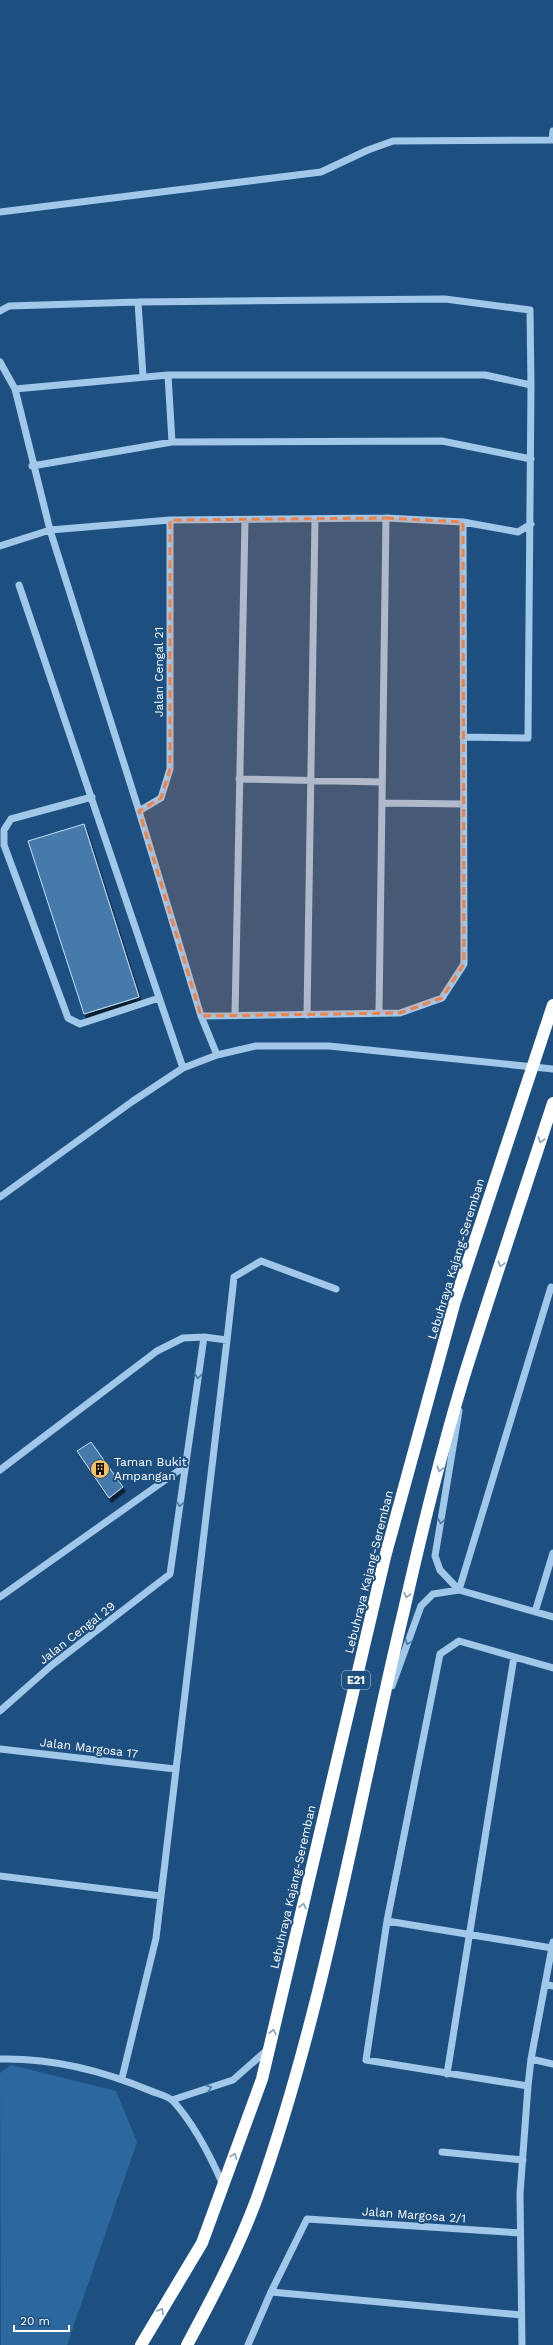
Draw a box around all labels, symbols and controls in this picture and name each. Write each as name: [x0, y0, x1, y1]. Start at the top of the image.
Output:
street label: Jalan Cengal 21: [152, 627, 166, 717]
one-way arrow: [537, 1137, 546, 1144]
street label: Lebuhraya Kajang-Seremban: [425, 1177, 487, 1341]
one-way arrow: [497, 1260, 506, 1267]
one-way arrow: [194, 1373, 203, 1379]
place label: Taman Bukit Ampangan: [114, 1455, 187, 1483]
building icon: Taman Bukit Ampangan: [89, 1458, 111, 1480]
one-way arrow: [436, 1466, 444, 1472]
street label: Lebuhraya Kajang-Seremban: [342, 1489, 396, 1655]
one-way arrow: [176, 1501, 185, 1507]
one-way arrow: [437, 1518, 446, 1524]
one-way arrow: [404, 1592, 412, 1598]
street label: Jalan Cengal 29: [36, 1599, 118, 1667]
one-way arrow: [404, 1638, 413, 1645]
road number: E21: [342, 1671, 370, 1689]
street label: Jalan Margosa 17: [39, 1735, 139, 1761]
street label: Lebuhraya Kajang-Seremban: [267, 1804, 319, 1970]
one-way arrow: [298, 1903, 306, 1909]
one-way arrow: [268, 2029, 276, 2036]
one-way arrow: [205, 2084, 212, 2093]
one-way arrow: [229, 2153, 237, 2160]
street label: Jalan Margosa 2/1: [361, 2204, 467, 2226]
scale bar: [14, 2307, 69, 2333]
one-way arrow: [157, 2308, 164, 2315]
text: 20 m: [20, 2314, 50, 2328]

